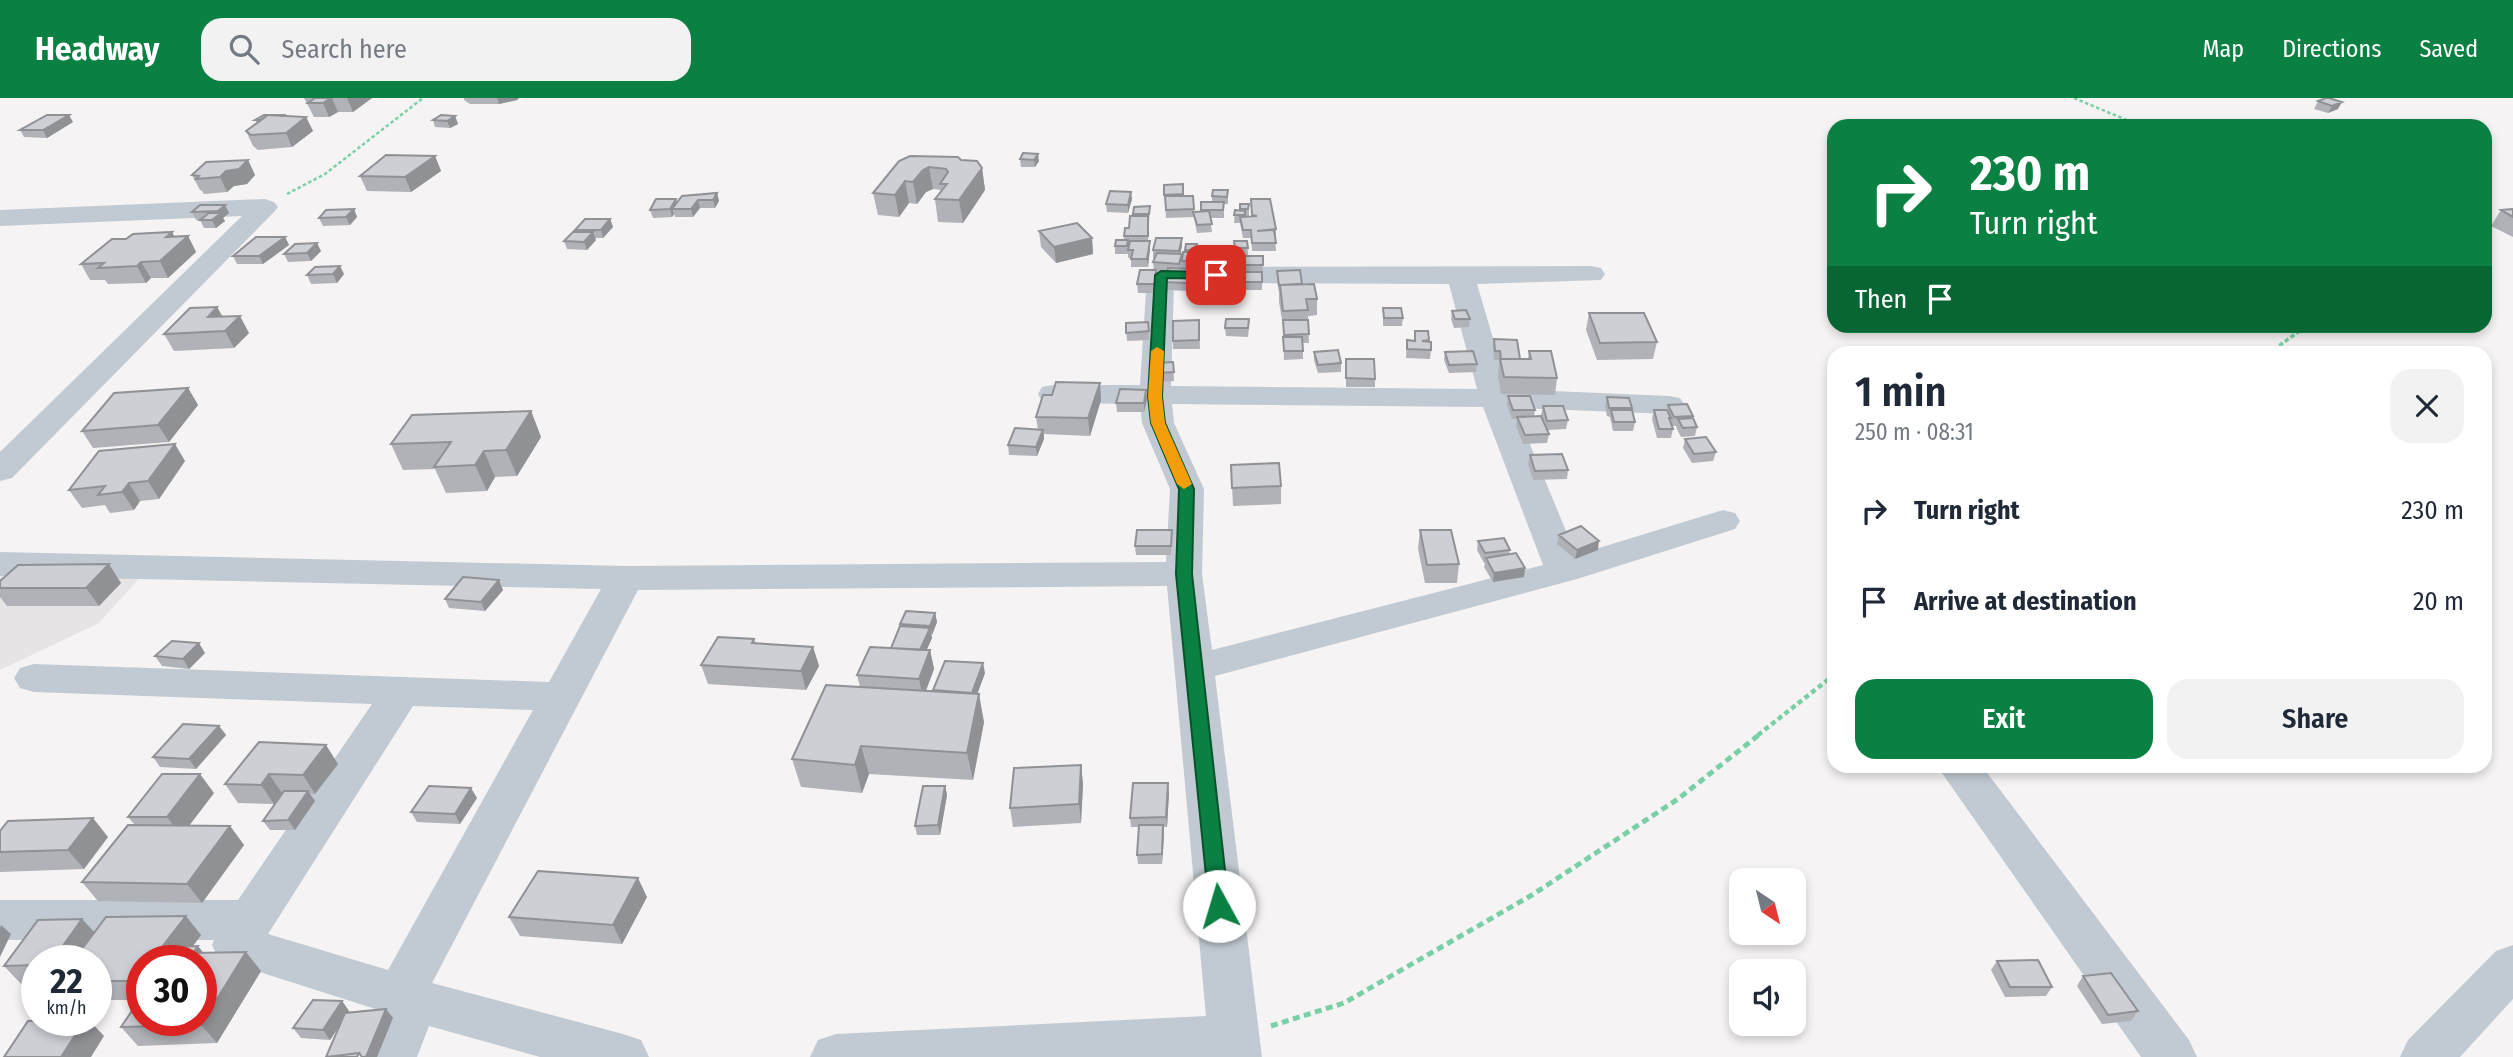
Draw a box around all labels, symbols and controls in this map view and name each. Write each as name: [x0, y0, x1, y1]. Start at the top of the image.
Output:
search box: [201, 18, 691, 81]
text: Headway: [35, 29, 159, 69]
icon: search: [225, 30, 263, 68]
text: Search here: [281, 34, 407, 65]
text: Map: [2203, 35, 2244, 63]
text: Directions: [2282, 35, 2381, 63]
text: Saved: [2419, 35, 2478, 63]
text: 230 m: [1970, 144, 2090, 203]
icon: right: [1855, 147, 1946, 238]
text: Turn right: [1970, 204, 2097, 242]
pin: [1186, 245, 1246, 305]
icon: arrive: [1197, 256, 1235, 294]
icon: arrive: [1921, 280, 1959, 318]
text: Then: [1855, 284, 1907, 315]
text: 1 min: [1855, 367, 1946, 417]
button: close: [2390, 369, 2464, 443]
text: 250 m · 08:31: [1855, 418, 1974, 446]
icon: right: [1855, 492, 1893, 530]
text: Turn right: [1914, 495, 2020, 526]
text: 230 m: [2401, 495, 2464, 526]
icon: arrive: [1855, 583, 1893, 621]
text: Arrive at destination: [1914, 586, 2137, 617]
text: 20 m: [2413, 586, 2464, 617]
button: Exit: [1855, 679, 2153, 759]
button: Share: [2167, 679, 2464, 759]
north arrow: [1729, 868, 1806, 945]
map controls: [1729, 868, 1806, 1036]
position arrow: [1182, 869, 1256, 943]
speed limit sign: 30: [126, 945, 217, 1036]
button: sound: [1729, 959, 1806, 1036]
text: 22: [50, 960, 83, 1002]
text: km/h: [46, 997, 87, 1019]

